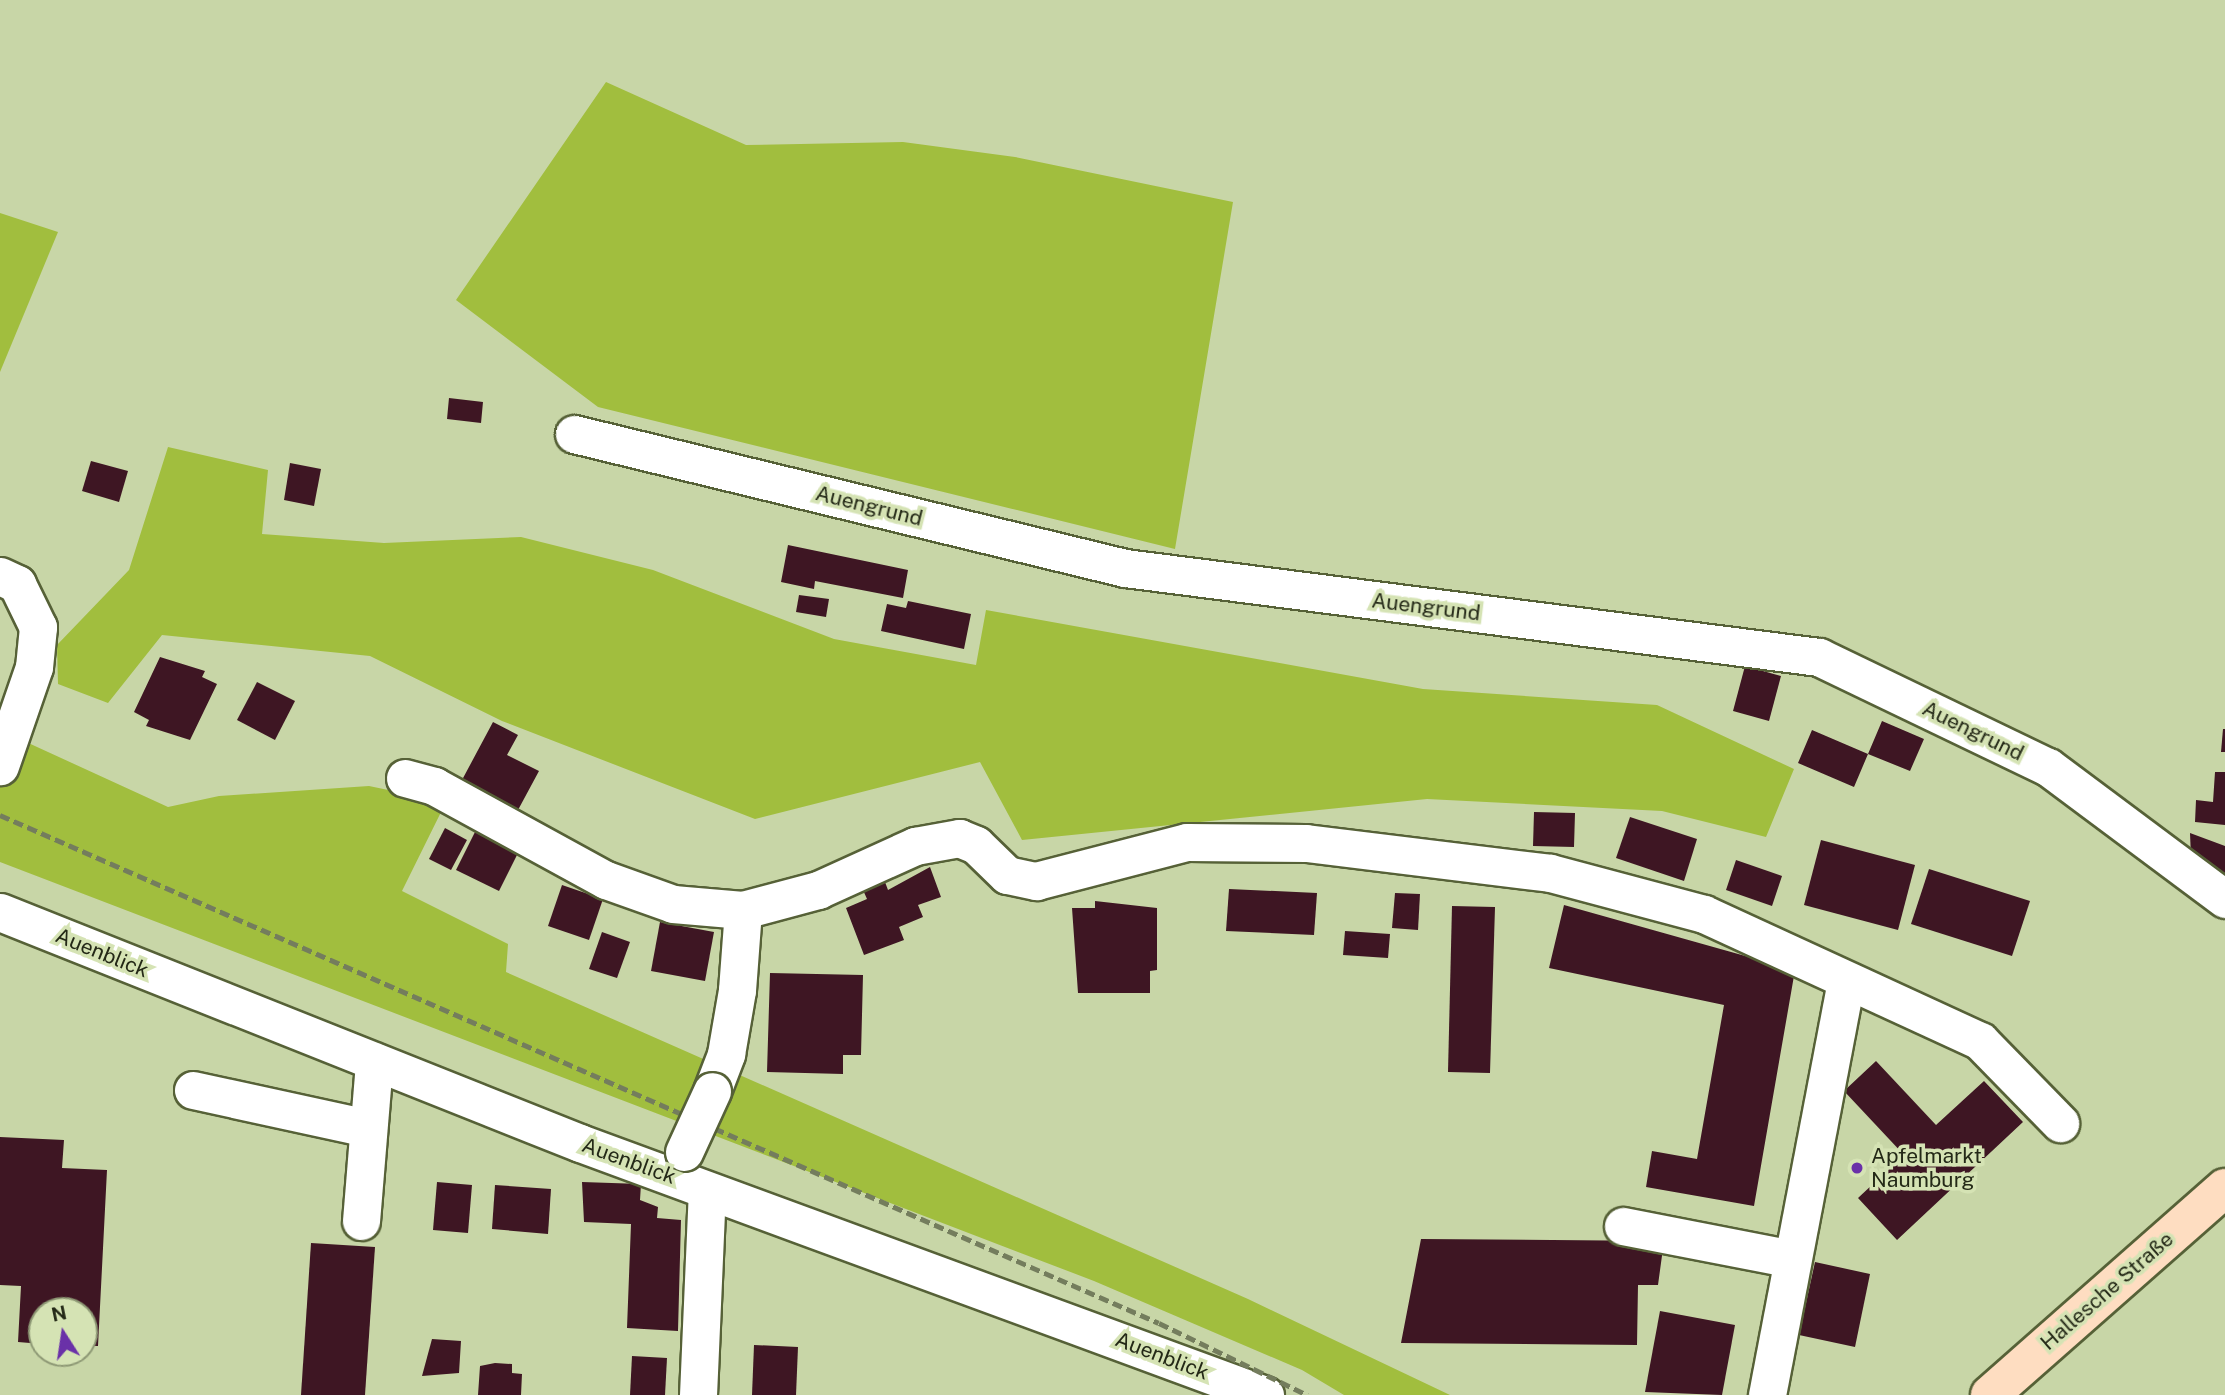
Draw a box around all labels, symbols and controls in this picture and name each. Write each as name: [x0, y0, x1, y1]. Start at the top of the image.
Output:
street label: Auengrund: [813, 481, 925, 531]
street label: Auengrund: [1370, 588, 1482, 626]
street label: Auengrund: [1918, 696, 2028, 766]
street label: Auenblick: [52, 923, 152, 983]
street label: Auenblick: [579, 1132, 679, 1190]
place label: Apfelmarkt Naumburg: [1871, 1143, 1982, 1193]
marker: Apfelmarkt Naumburg: [1849, 1160, 1865, 1176]
street label: Hallesche Straße: [2035, 1226, 2179, 1356]
north arrow: [28, 1297, 98, 1367]
text: N: [49, 1301, 69, 1326]
street label: Auenblick: [1112, 1327, 1212, 1385]

